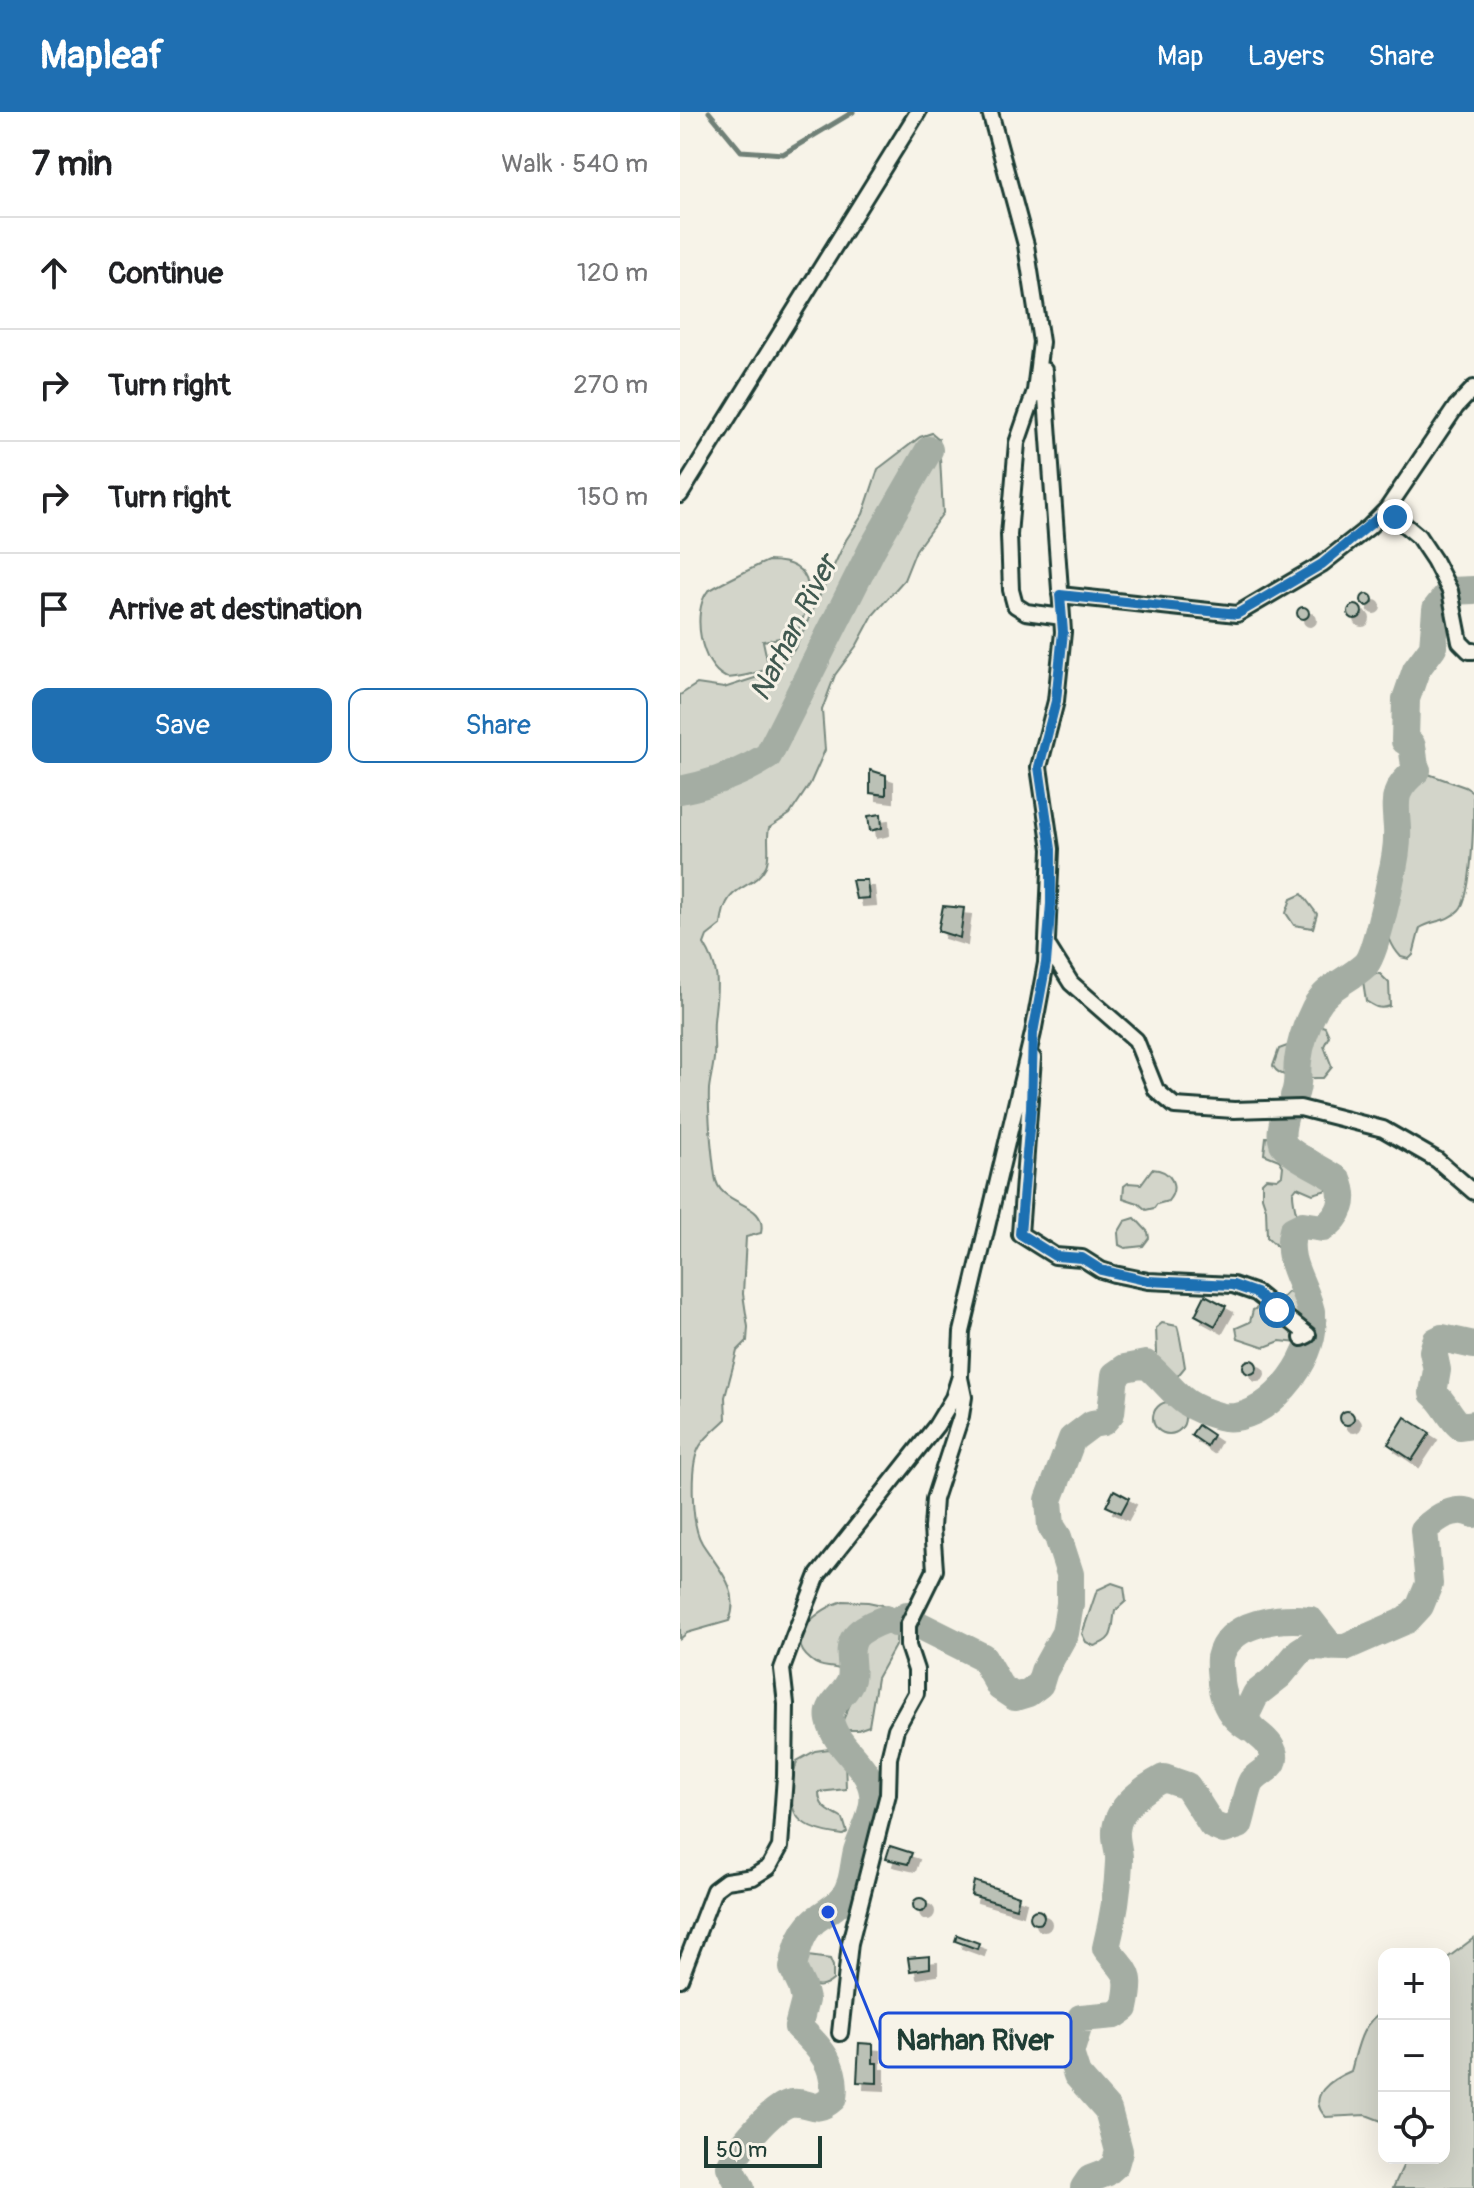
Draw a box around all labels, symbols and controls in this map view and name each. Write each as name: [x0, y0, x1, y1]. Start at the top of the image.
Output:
text: Mapleaf: [40, 32, 164, 80]
text: Map: [1157, 39, 1203, 74]
text: Layers: [1247, 39, 1324, 74]
text: Share: [1368, 39, 1434, 74]
text: 7 min: [32, 143, 113, 186]
text: Walk · 540 m: [501, 148, 648, 180]
icon: ahead: [32, 251, 76, 295]
text: Continue: [108, 255, 223, 292]
text: 120 m: [577, 257, 648, 289]
icon: right: [32, 363, 76, 407]
text: Turn right: [108, 367, 231, 404]
text: 270 m: [573, 369, 648, 401]
icon: right: [32, 475, 76, 519]
text: Turn right: [108, 479, 231, 516]
text: 150 m: [577, 481, 648, 513]
route end: [1377, 499, 1413, 535]
water label: Narhan River: [742, 546, 848, 707]
icon: arrive: [32, 587, 76, 631]
text: Arrive at destination: [108, 591, 362, 628]
button: Save: [32, 688, 332, 763]
button: Share: [348, 688, 648, 763]
route start: [1259, 1292, 1295, 1328]
map controls: [1378, 1948, 1450, 2164]
button: +: [1378, 1948, 1450, 2020]
callout: Narhan River: [880, 2013, 1071, 2067]
button: −: [1378, 2020, 1450, 2092]
text: Narhan River: [896, 2022, 1054, 2059]
button: locate: [1378, 2092, 1450, 2164]
scale bar: [704, 2132, 822, 2168]
text: 50 m: [716, 2136, 767, 2164]

